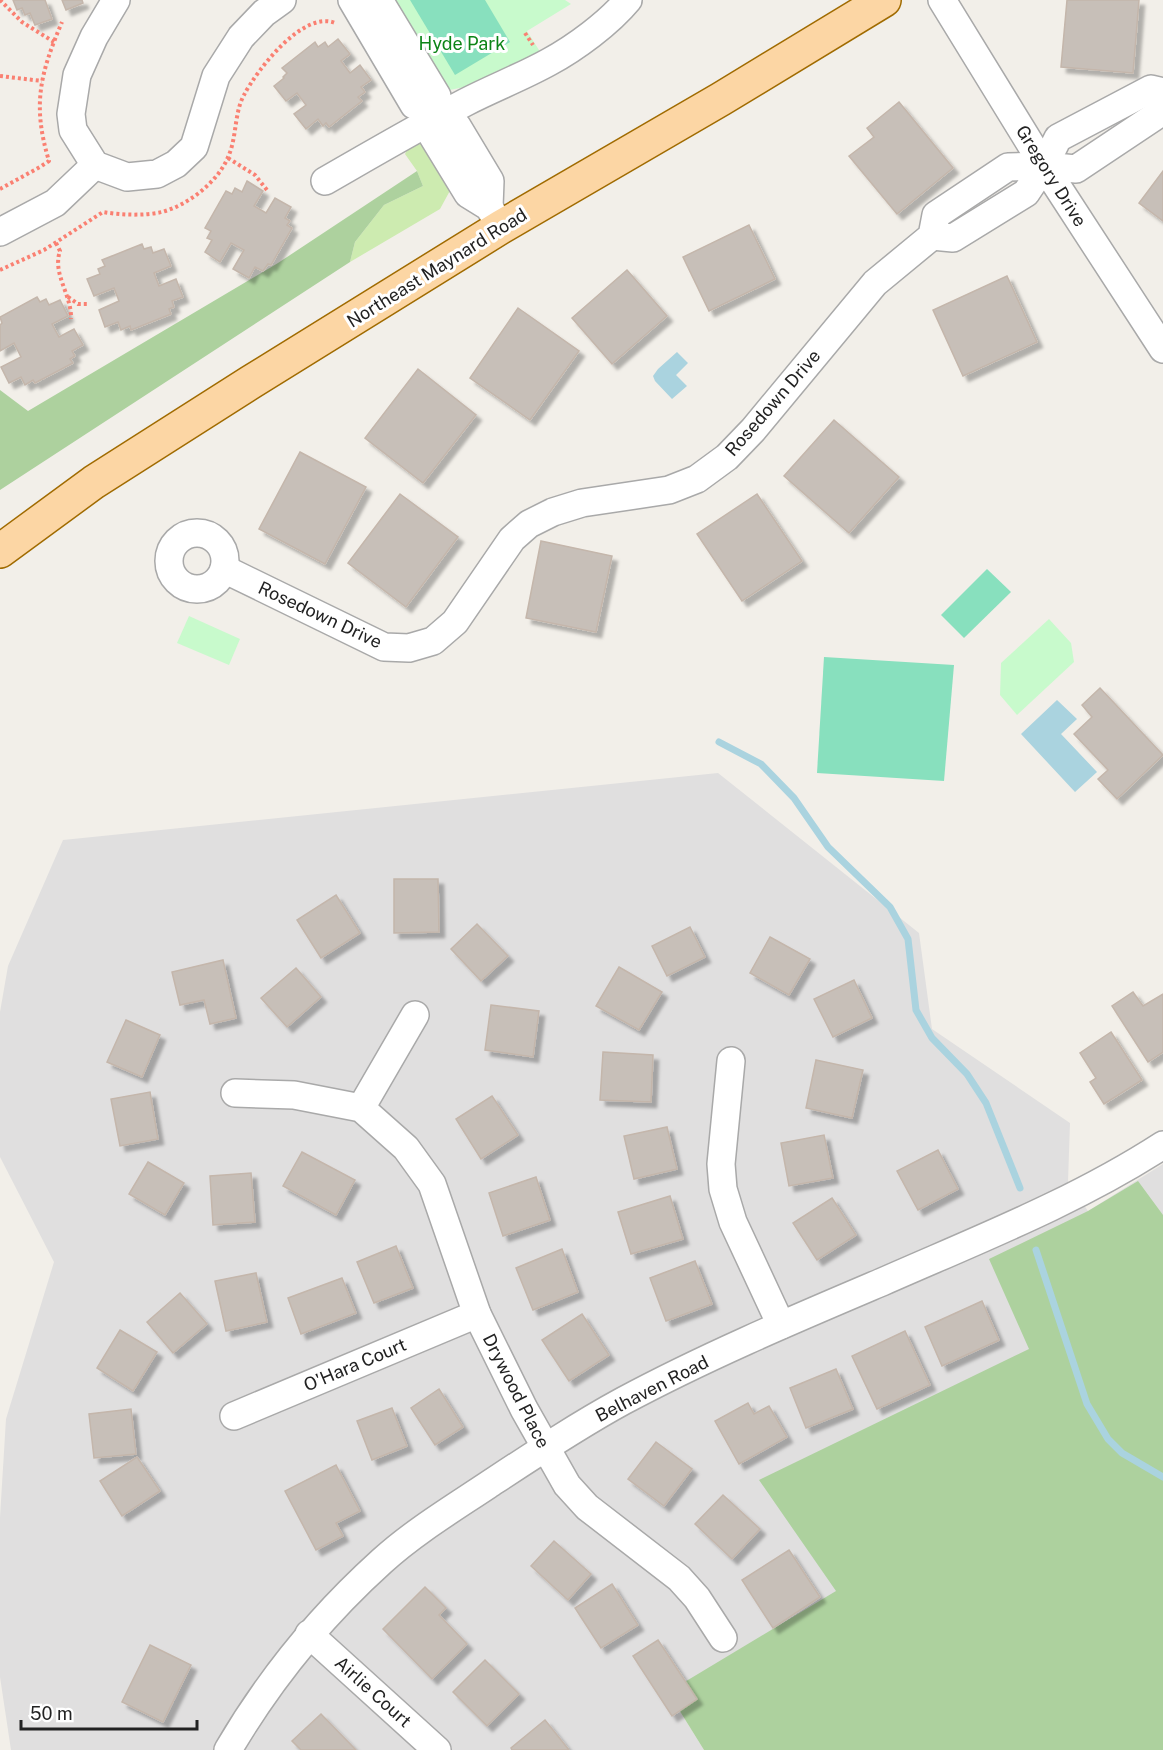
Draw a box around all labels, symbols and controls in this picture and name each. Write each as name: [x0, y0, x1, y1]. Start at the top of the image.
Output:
park label: Hyde Park: [419, 33, 505, 54]
street label: Gregory Drive: [1012, 121, 1091, 230]
street label: Northeast Maynard Road: [343, 204, 531, 332]
street label: Rosedown Drive: [721, 345, 824, 460]
street label: Rosedown Drive: [255, 577, 385, 652]
street label: Drywood Place: [479, 1330, 554, 1451]
street label: O'Hara Court: [300, 1334, 409, 1396]
street label: Belhaven Road: [592, 1351, 712, 1426]
street label: Airlie Court: [331, 1652, 416, 1731]
scale bar: [21, 1693, 196, 1731]
text: 50 m: [30, 1703, 73, 1724]

